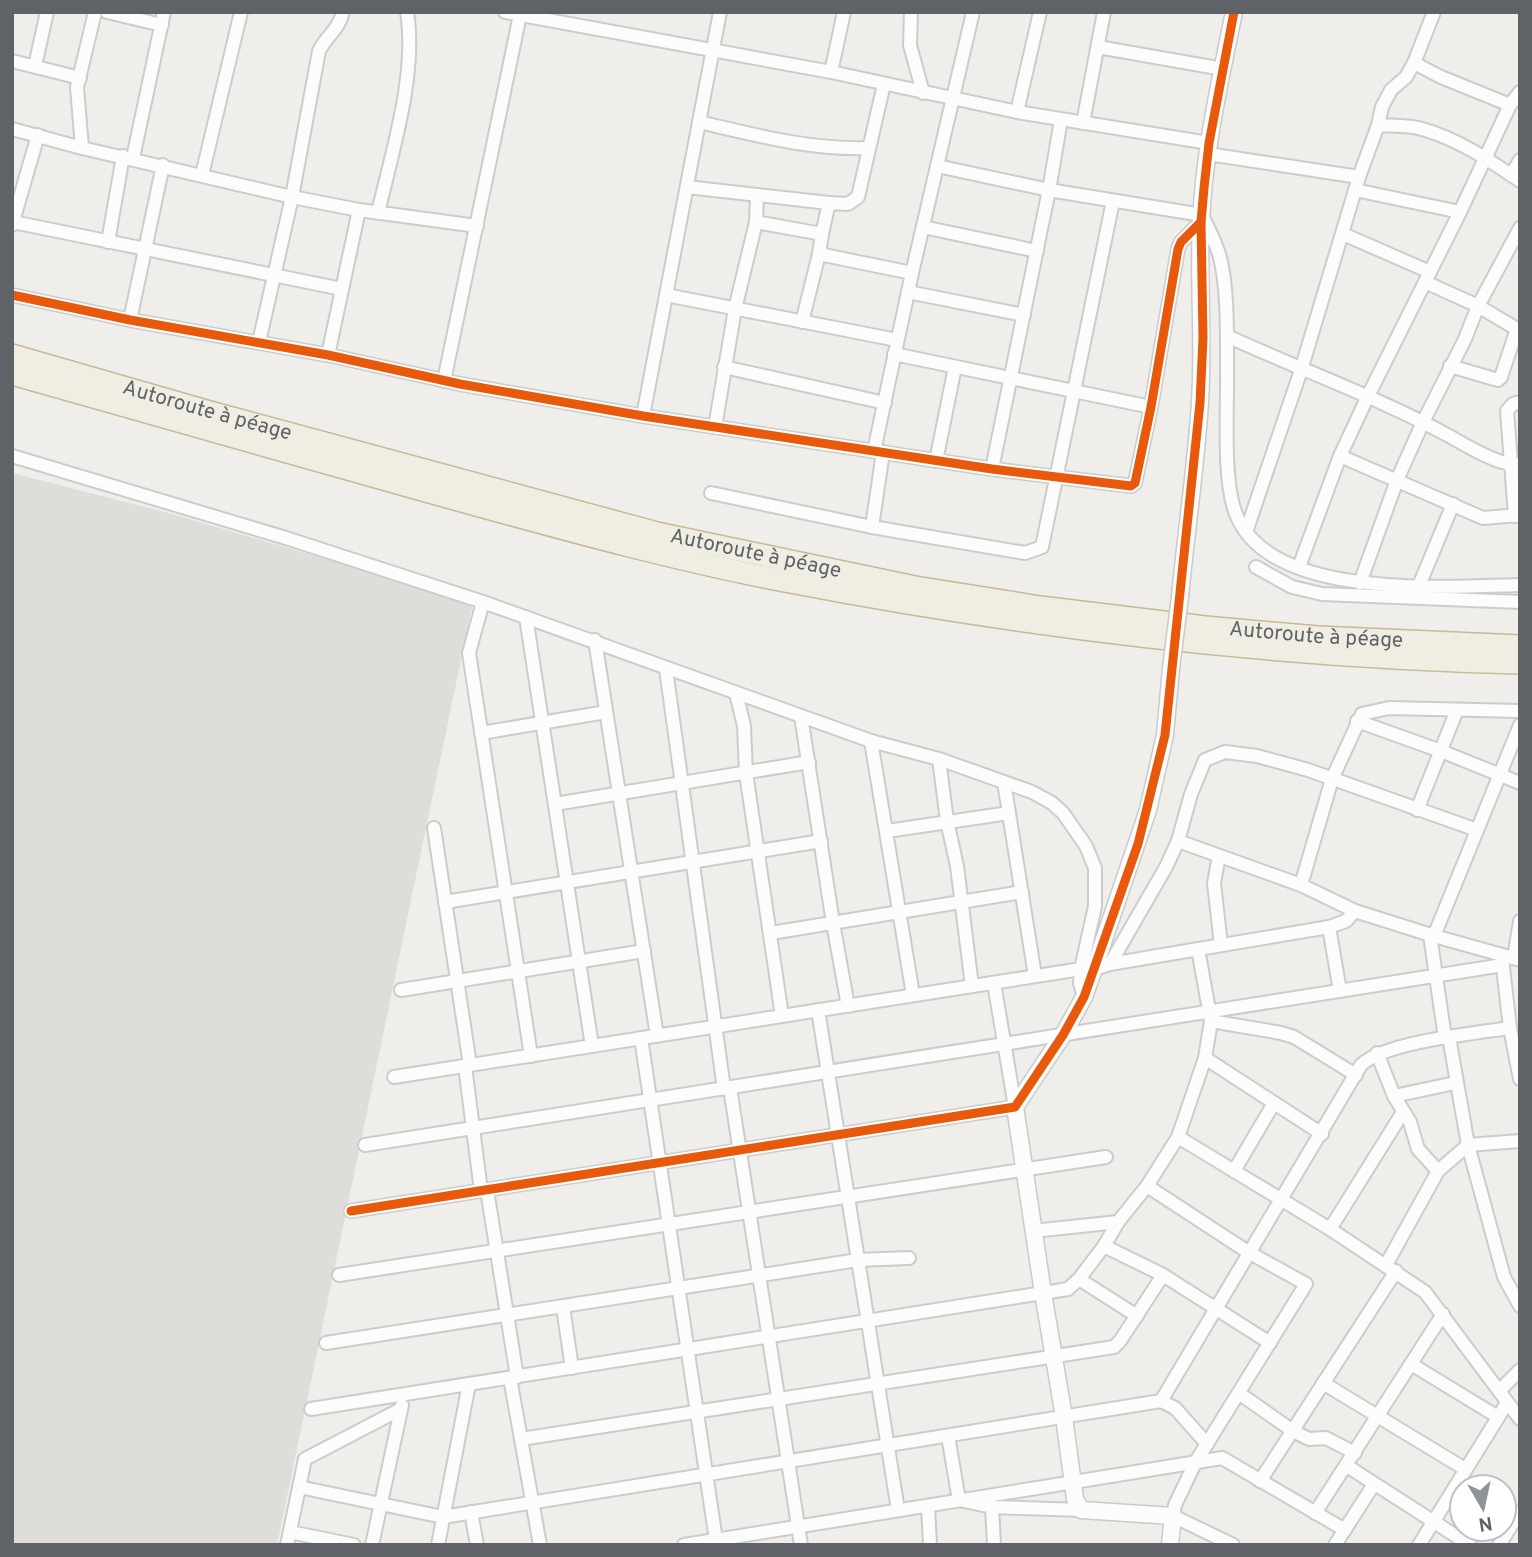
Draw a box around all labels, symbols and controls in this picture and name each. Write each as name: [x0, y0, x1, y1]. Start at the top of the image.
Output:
street label: Autoroute à péage: [120, 374, 295, 447]
street label: Autoroute à péage: [668, 523, 844, 585]
street label: Autoroute à péage: [1228, 616, 1404, 654]
north arrow: [1448, 1473, 1518, 1543]
text: N: [1477, 1510, 1494, 1536]

